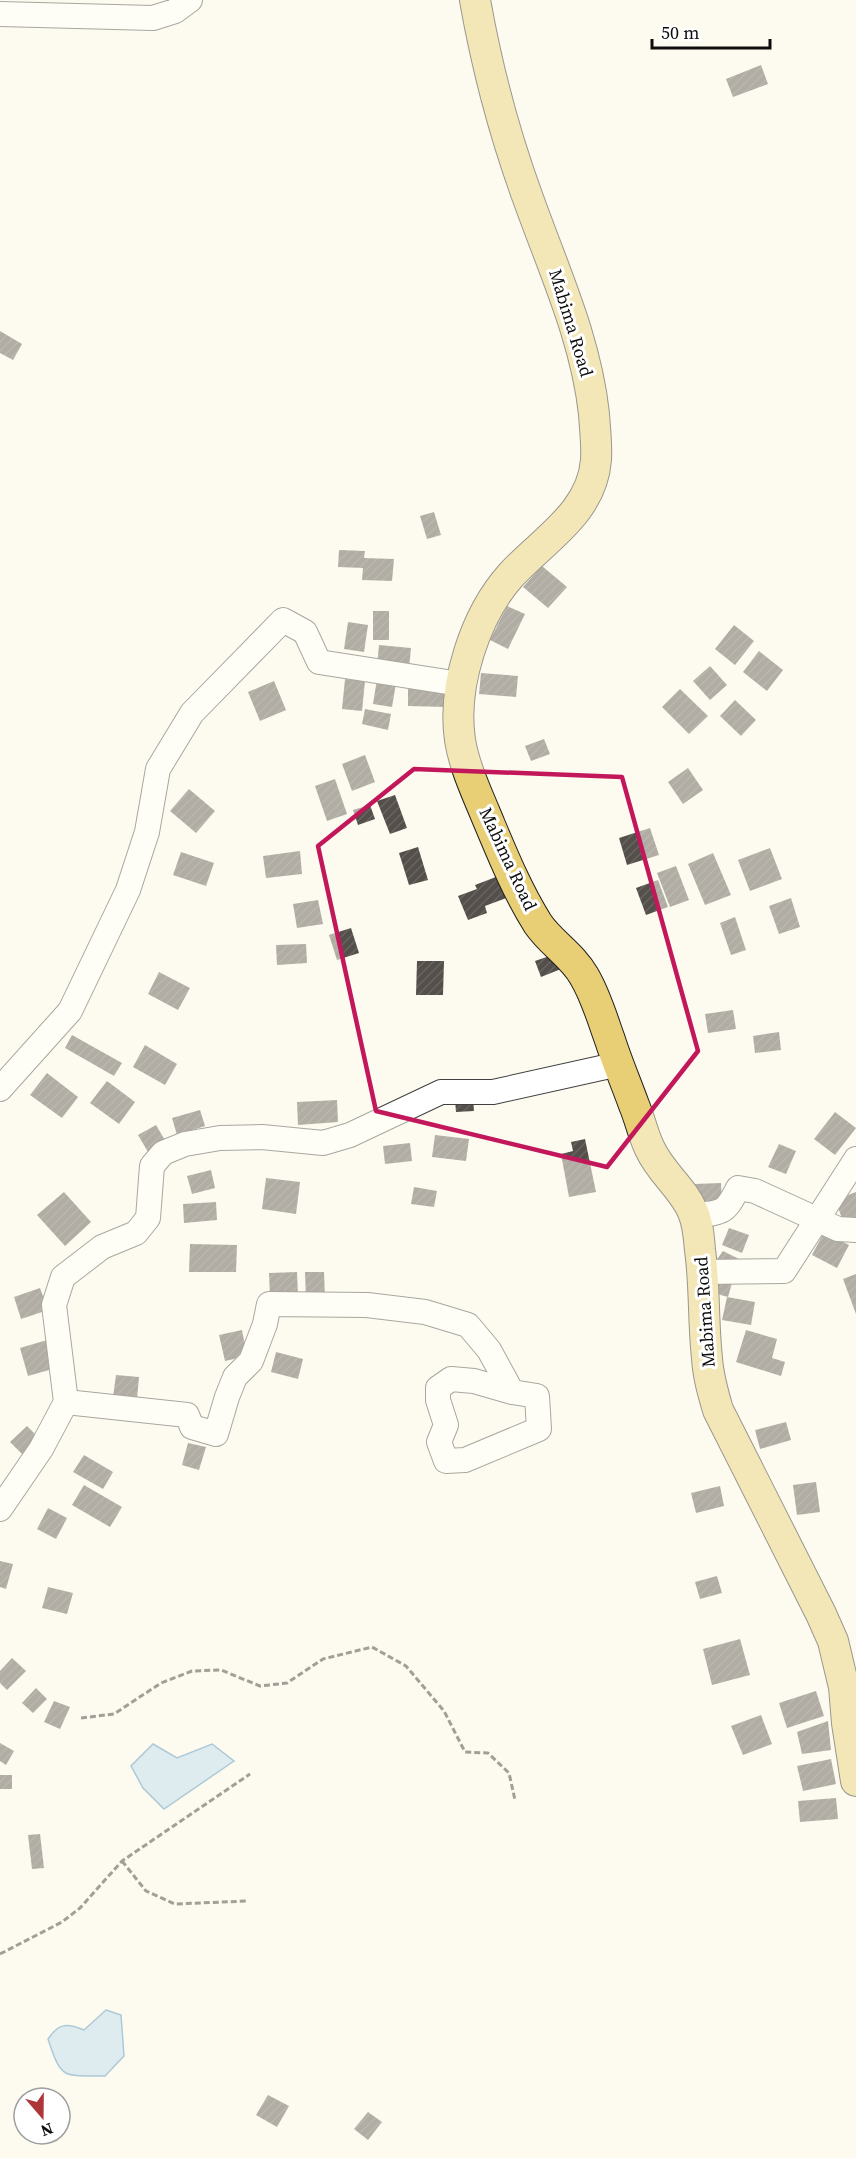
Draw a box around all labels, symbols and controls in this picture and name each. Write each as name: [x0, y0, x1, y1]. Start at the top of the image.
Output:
scale bar: [652, 12, 770, 50]
text: 50 m: [661, 20, 699, 45]
street label: Mabima Road: [543, 266, 600, 380]
street label: Mabima Road: [474, 803, 543, 914]
street label: Mabima Road: [688, 1256, 721, 1368]
north arrow: [12, 2086, 72, 2146]
text: N: [38, 2118, 56, 2143]

